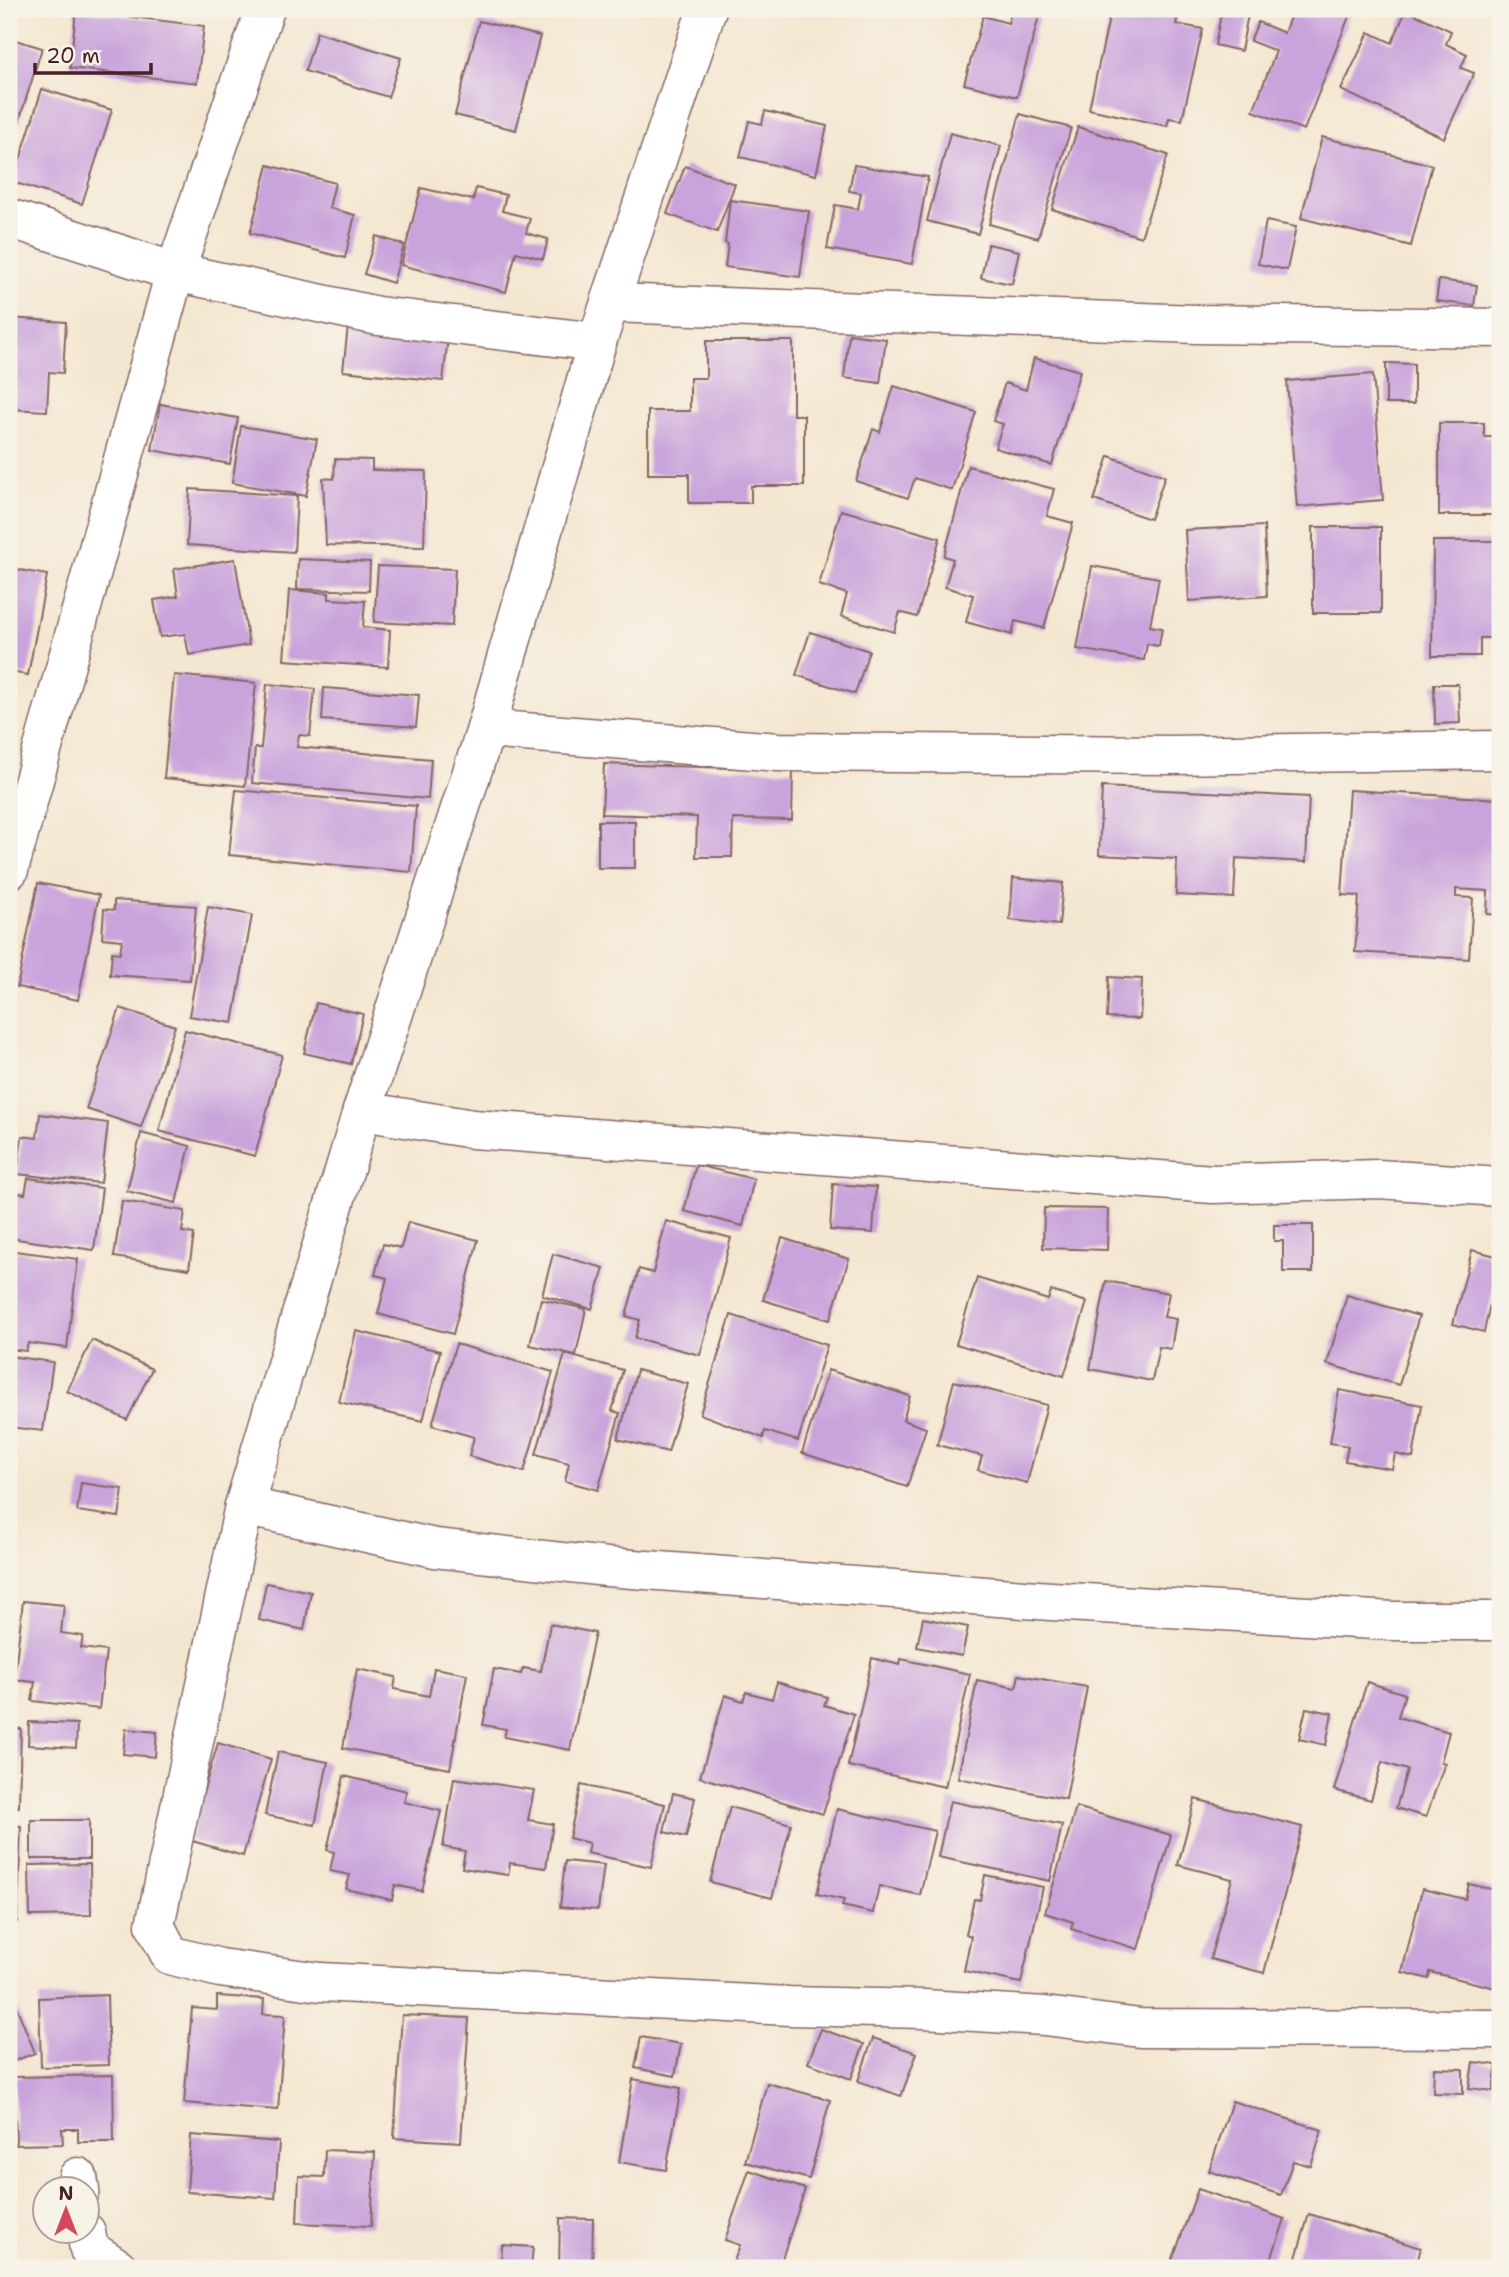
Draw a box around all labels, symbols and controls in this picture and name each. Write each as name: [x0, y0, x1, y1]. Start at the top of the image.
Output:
scale bar: [35, 32, 150, 76]
text: 20 m: [46, 42, 100, 70]
north arrow: [32, 2176, 102, 2246]
text: N: [58, 2181, 74, 2206]

